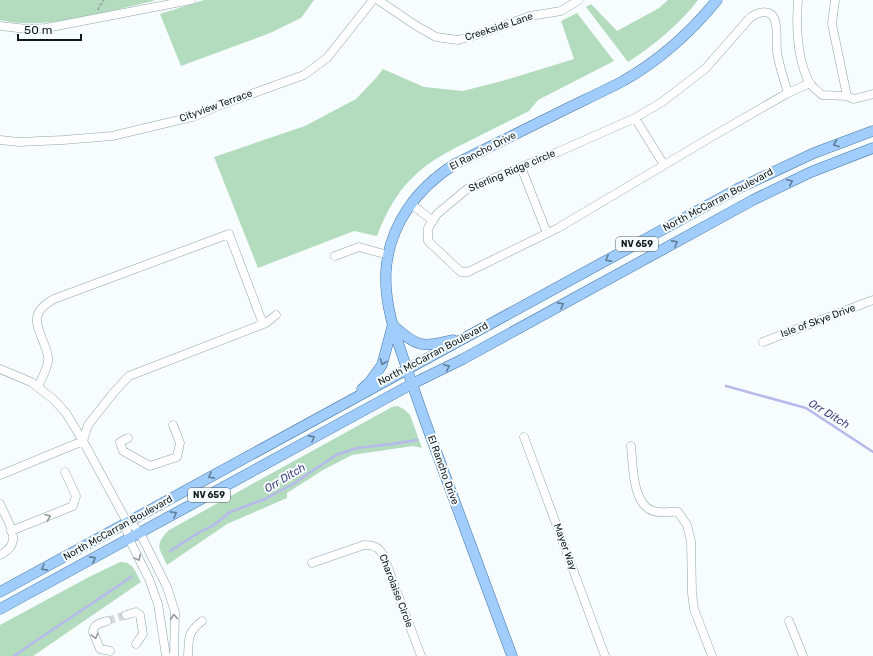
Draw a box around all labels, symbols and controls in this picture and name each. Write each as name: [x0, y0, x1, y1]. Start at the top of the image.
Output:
street label: Creekside Lane: [463, 10, 535, 44]
scale bar: [18, 16, 81, 42]
text: 50 m: [24, 23, 52, 37]
street label: Cityview Terrace: [178, 87, 254, 125]
street label: El Rancho Drive: [448, 129, 519, 173]
one-way arrow: [833, 140, 840, 148]
street label: Sterling Ridge circle: [467, 147, 558, 195]
street label: North McCarran Boulevard: [661, 166, 775, 234]
one-way arrow: [786, 179, 794, 187]
road number: NV 659: [616, 237, 658, 251]
one-way arrow: [671, 240, 678, 247]
one-way arrow: [605, 255, 612, 262]
street label: Isle of Skye Drive: [779, 302, 857, 340]
one-way arrow: [557, 303, 564, 310]
street label: North McCarran Boulevard: [376, 320, 490, 388]
one-way arrow: [379, 358, 387, 365]
one-way arrow: [443, 364, 450, 372]
water label: Orr Ditch: [806, 397, 852, 431]
street label: El Rancho Drive: [425, 434, 461, 507]
one-way arrow: [308, 436, 315, 443]
water label: Orr Ditch: [262, 461, 308, 495]
one-way arrow: [208, 471, 216, 478]
road number: NV 659: [188, 488, 230, 502]
street label: North McCarran Boulevard: [61, 493, 175, 563]
one-way arrow: [170, 511, 177, 519]
one-way arrow: [44, 513, 51, 521]
street label: Mayer Way: [551, 522, 579, 572]
street label: Charolaise Circle: [376, 553, 416, 630]
one-way arrow: [134, 554, 141, 562]
one-way arrow: [88, 556, 96, 564]
one-way arrow: [41, 564, 48, 571]
one-way arrow: [170, 614, 179, 620]
one-way arrow: [90, 632, 99, 639]

